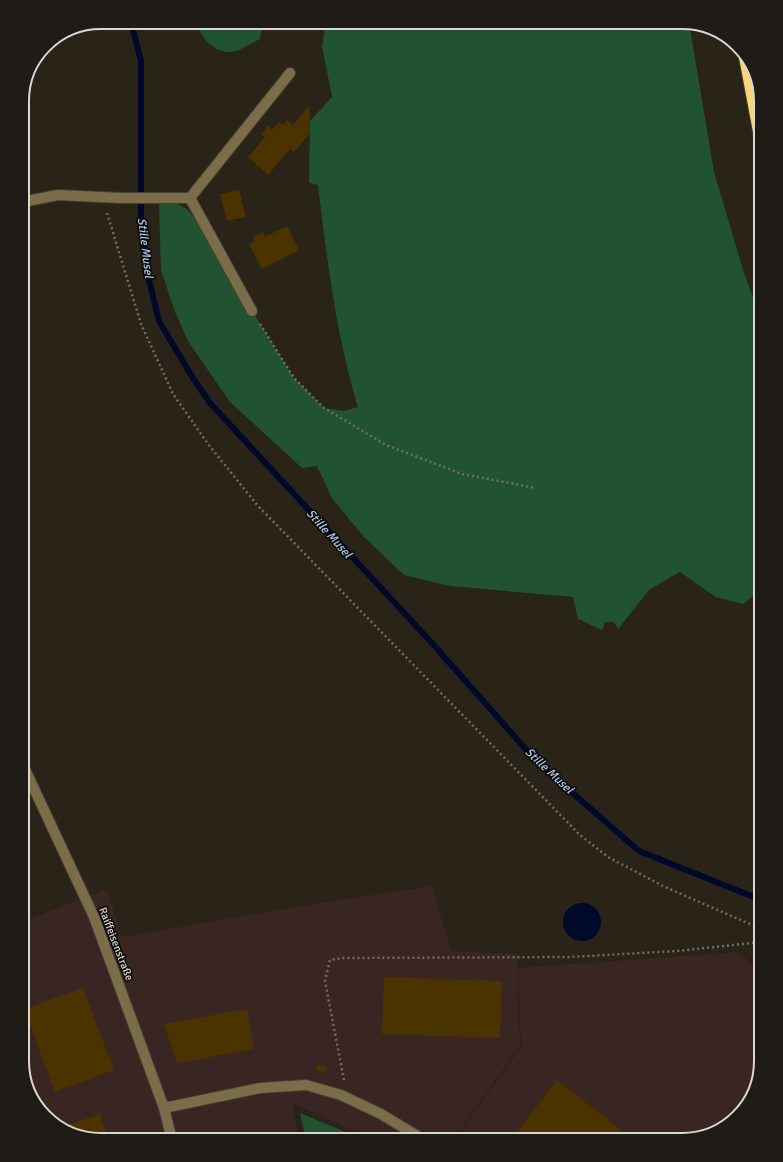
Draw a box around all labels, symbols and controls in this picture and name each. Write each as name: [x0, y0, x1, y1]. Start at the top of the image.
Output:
water label: Stille Musel: [134, 217, 156, 280]
water label: Stille Musel: [303, 506, 356, 563]
water label: Stille Musel: [522, 745, 577, 798]
street label: Raiffeisenstraße: [96, 906, 136, 982]

